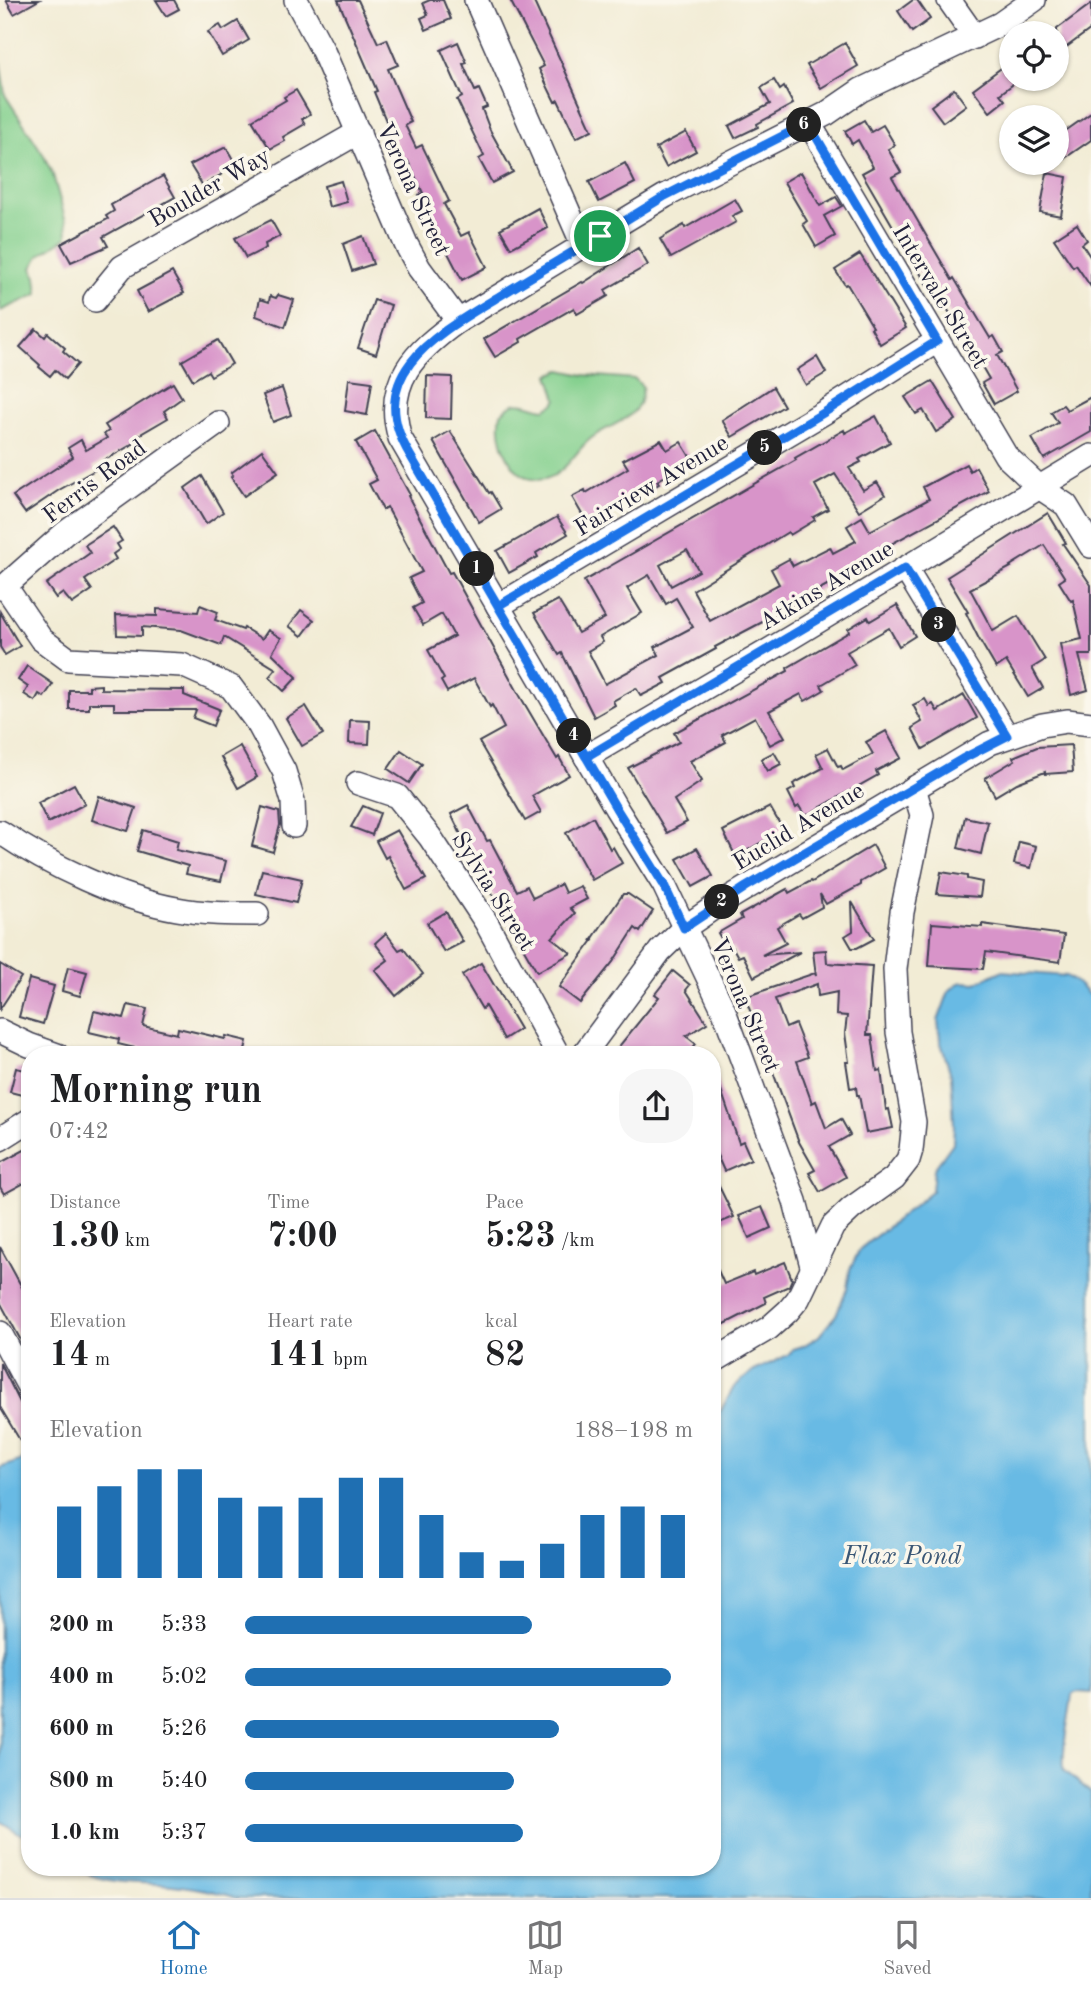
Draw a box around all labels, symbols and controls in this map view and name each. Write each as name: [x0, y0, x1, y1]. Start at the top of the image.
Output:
map controls: [999, 21, 1069, 175]
button: locate: [999, 21, 1069, 91]
button: layers: [999, 105, 1069, 175]
pin: 6: [786, 108, 822, 142]
text: 6: [798, 115, 809, 134]
street label: Verona Street: [371, 119, 454, 260]
street label: Boulder Way: [145, 144, 275, 233]
pin: [570, 206, 630, 266]
icon: arrive: [581, 217, 619, 255]
street label: Intervale Street: [887, 221, 992, 373]
pin: 5: [748, 430, 782, 466]
street label: Fairview Avenue: [571, 431, 733, 542]
street label: Ferris Road: [39, 436, 151, 529]
text: 5: [759, 438, 770, 457]
street label: Atkins Avenue: [756, 537, 898, 636]
pin: 1: [460, 552, 494, 586]
text: 1: [471, 559, 482, 578]
pin: 3: [922, 608, 956, 642]
text: 3: [933, 615, 944, 634]
pin: 4: [556, 718, 592, 754]
text: 4: [568, 726, 579, 745]
street label: Euclid Avenue: [729, 779, 869, 876]
street label: Sylvia Street: [446, 828, 538, 956]
pin: 2: [704, 884, 740, 920]
text: 2: [716, 892, 727, 911]
street label: Verona Street: [705, 935, 783, 1077]
button: share: [619, 1069, 693, 1143]
text: Morning run: [49, 1073, 262, 1111]
text: 07:42: [49, 1120, 109, 1143]
text: Distance: [49, 1194, 121, 1213]
text: Time: [267, 1194, 310, 1213]
text: Pace: [485, 1194, 524, 1213]
text: 1.30: [49, 1219, 120, 1254]
text: 7:00: [267, 1219, 338, 1254]
text: 5:23: [485, 1219, 556, 1254]
text: km: [120, 1232, 150, 1251]
text: /km: [556, 1232, 595, 1251]
text: Elevation: [49, 1313, 126, 1332]
text: Heart rate: [267, 1313, 352, 1332]
text: kcal: [485, 1313, 518, 1332]
text: 14: [49, 1338, 90, 1373]
text: 141: [267, 1338, 328, 1373]
text: 82: [485, 1338, 526, 1373]
text: m: [90, 1351, 110, 1370]
text: bpm: [328, 1351, 368, 1370]
text: Elevation: [49, 1419, 143, 1442]
text: 188–198 m: [574, 1419, 693, 1442]
water label: Flax Pond: [842, 1544, 962, 1570]
text: 200 m: [49, 1613, 114, 1636]
text: 5:33: [161, 1613, 207, 1636]
text: 400 m: [49, 1665, 114, 1688]
text: 5:02: [161, 1665, 207, 1688]
text: 600 m: [49, 1717, 114, 1740]
text: 5:26: [161, 1717, 207, 1740]
text: 800 m: [49, 1769, 114, 1792]
text: 5:40: [161, 1769, 207, 1792]
text: 1.0 km: [49, 1821, 120, 1844]
text: 5:37: [161, 1821, 207, 1844]
tab: Home: [159, 1916, 208, 1981]
tab: Map: [526, 1916, 564, 1981]
tab: Saved: [883, 1916, 932, 1981]

